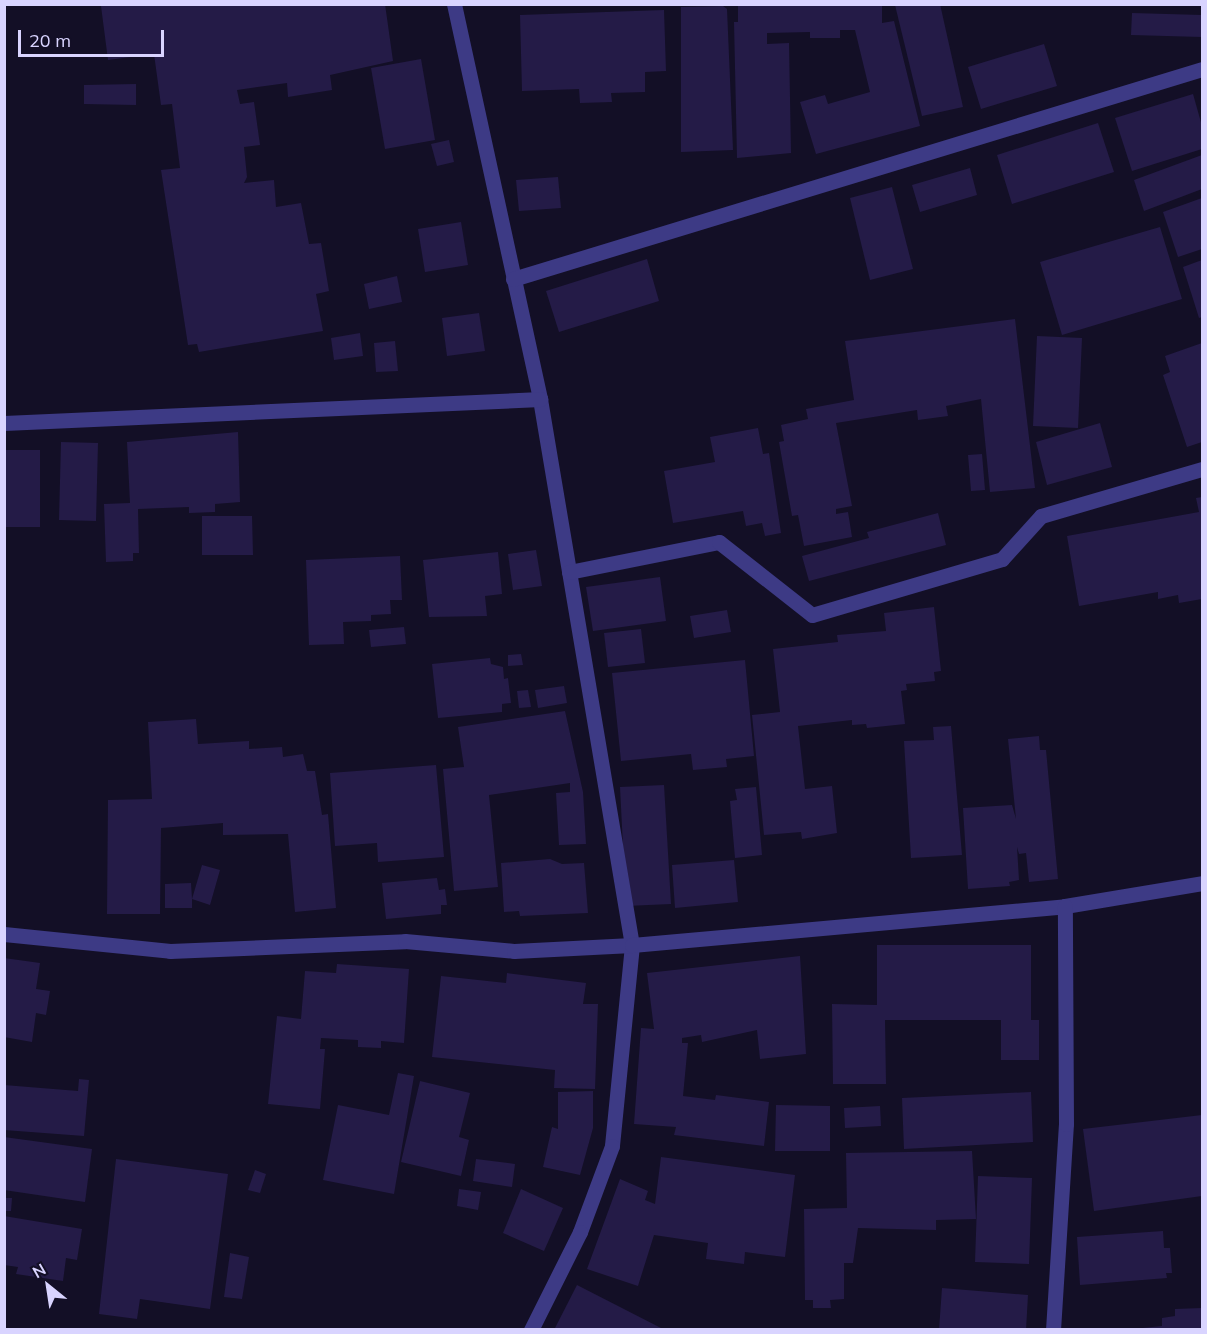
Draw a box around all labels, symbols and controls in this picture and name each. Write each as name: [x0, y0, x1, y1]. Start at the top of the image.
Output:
scale bar: [21, 18, 166, 56]
text: 20 m: [29, 29, 71, 52]
north arrow: [18, 1256, 78, 1316]
text: N: [29, 1259, 49, 1282]

